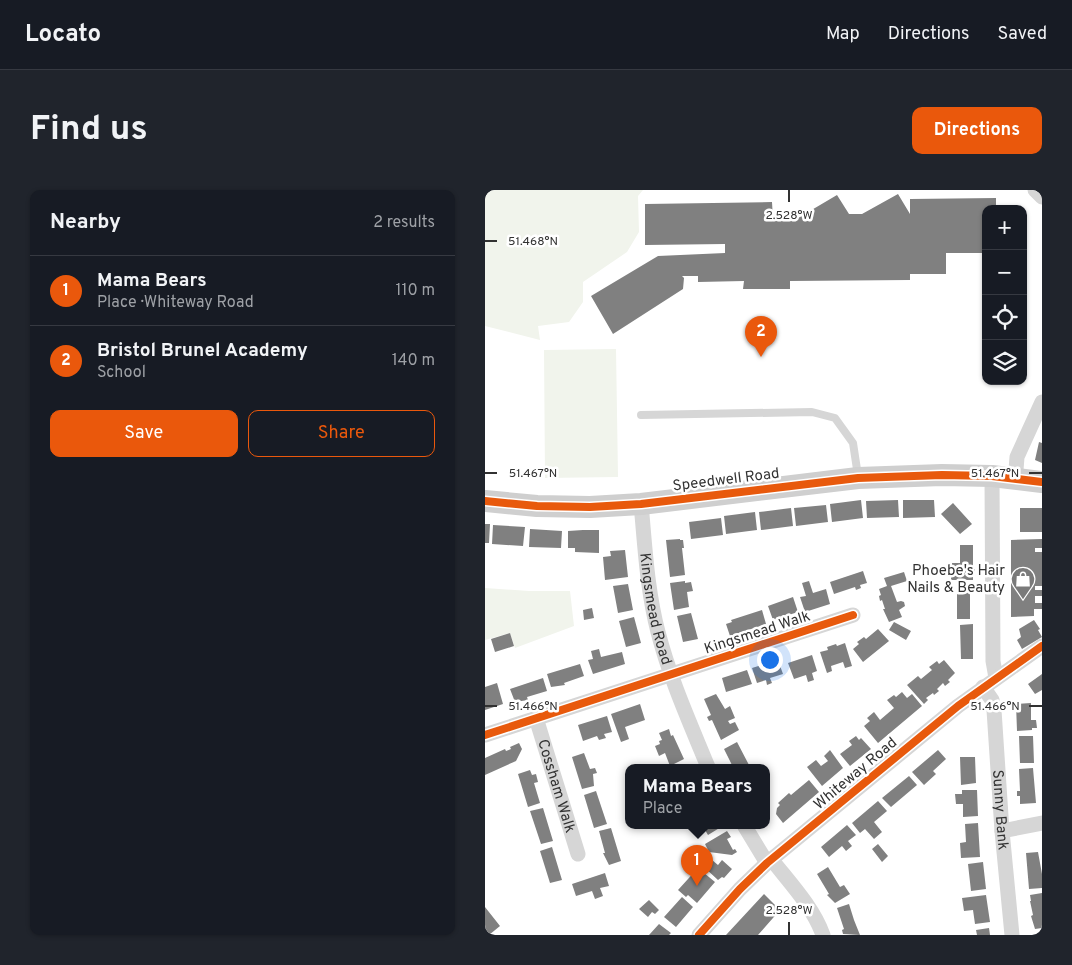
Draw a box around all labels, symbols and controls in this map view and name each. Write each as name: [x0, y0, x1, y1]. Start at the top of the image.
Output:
text: Locato: [25, 20, 101, 50]
text: Map: [826, 23, 860, 46]
text: Directions: [888, 23, 970, 46]
text: Saved: [998, 23, 1047, 46]
button: Directions: [912, 107, 1042, 154]
text: Find us: [30, 108, 148, 152]
map controls: [982, 205, 1027, 385]
button: +: [982, 205, 1027, 250]
text: 2.528°W: [765, 208, 813, 224]
text: Nearby: [50, 209, 121, 236]
text: 2 results: [373, 213, 435, 233]
text: 51.468°N: [508, 234, 558, 250]
button: −: [982, 250, 1027, 295]
text: Mama Bears: [97, 269, 207, 293]
text: 1: [63, 281, 69, 301]
text: 110 m: [395, 281, 435, 301]
text: Place · Whiteway Road: [97, 293, 254, 313]
button: locate: [982, 295, 1027, 340]
pin: 2: [745, 316, 777, 357]
text: Bristol Brunel Academy: [97, 339, 308, 363]
button: layers: [982, 340, 1027, 385]
text: 2: [61, 351, 71, 371]
text: 140 m: [392, 351, 435, 371]
text: School: [97, 363, 146, 383]
button: Save: [50, 410, 238, 457]
button: Share: [248, 410, 435, 457]
street label: Speedwell Road: [672, 465, 781, 496]
text: 51.467°N: [509, 466, 557, 482]
text: 51.467°N: [971, 466, 1019, 482]
street label: Kingsmead Road: [634, 552, 675, 668]
place label: Phoebe's Hair Nails & Beauty: [907, 562, 1005, 598]
shop icon: Phoebe's Hair Nails & Beauty: [1010, 566, 1036, 600]
street label: Kingsmead Walk: [702, 607, 813, 660]
your location: [757, 647, 783, 673]
text: 51.466°N: [508, 699, 558, 715]
text: 51.466°N: [970, 699, 1020, 715]
street label: Whiteway Road: [810, 734, 901, 815]
street label: Cossham Walk: [532, 737, 579, 835]
popup: [625, 764, 770, 829]
street label: Sunny Bank: [987, 769, 1012, 851]
text: Mama Bears: [643, 775, 752, 799]
text: Place: [643, 799, 682, 819]
pin: 1: [681, 845, 713, 886]
text: 2.528°W: [765, 903, 813, 919]

